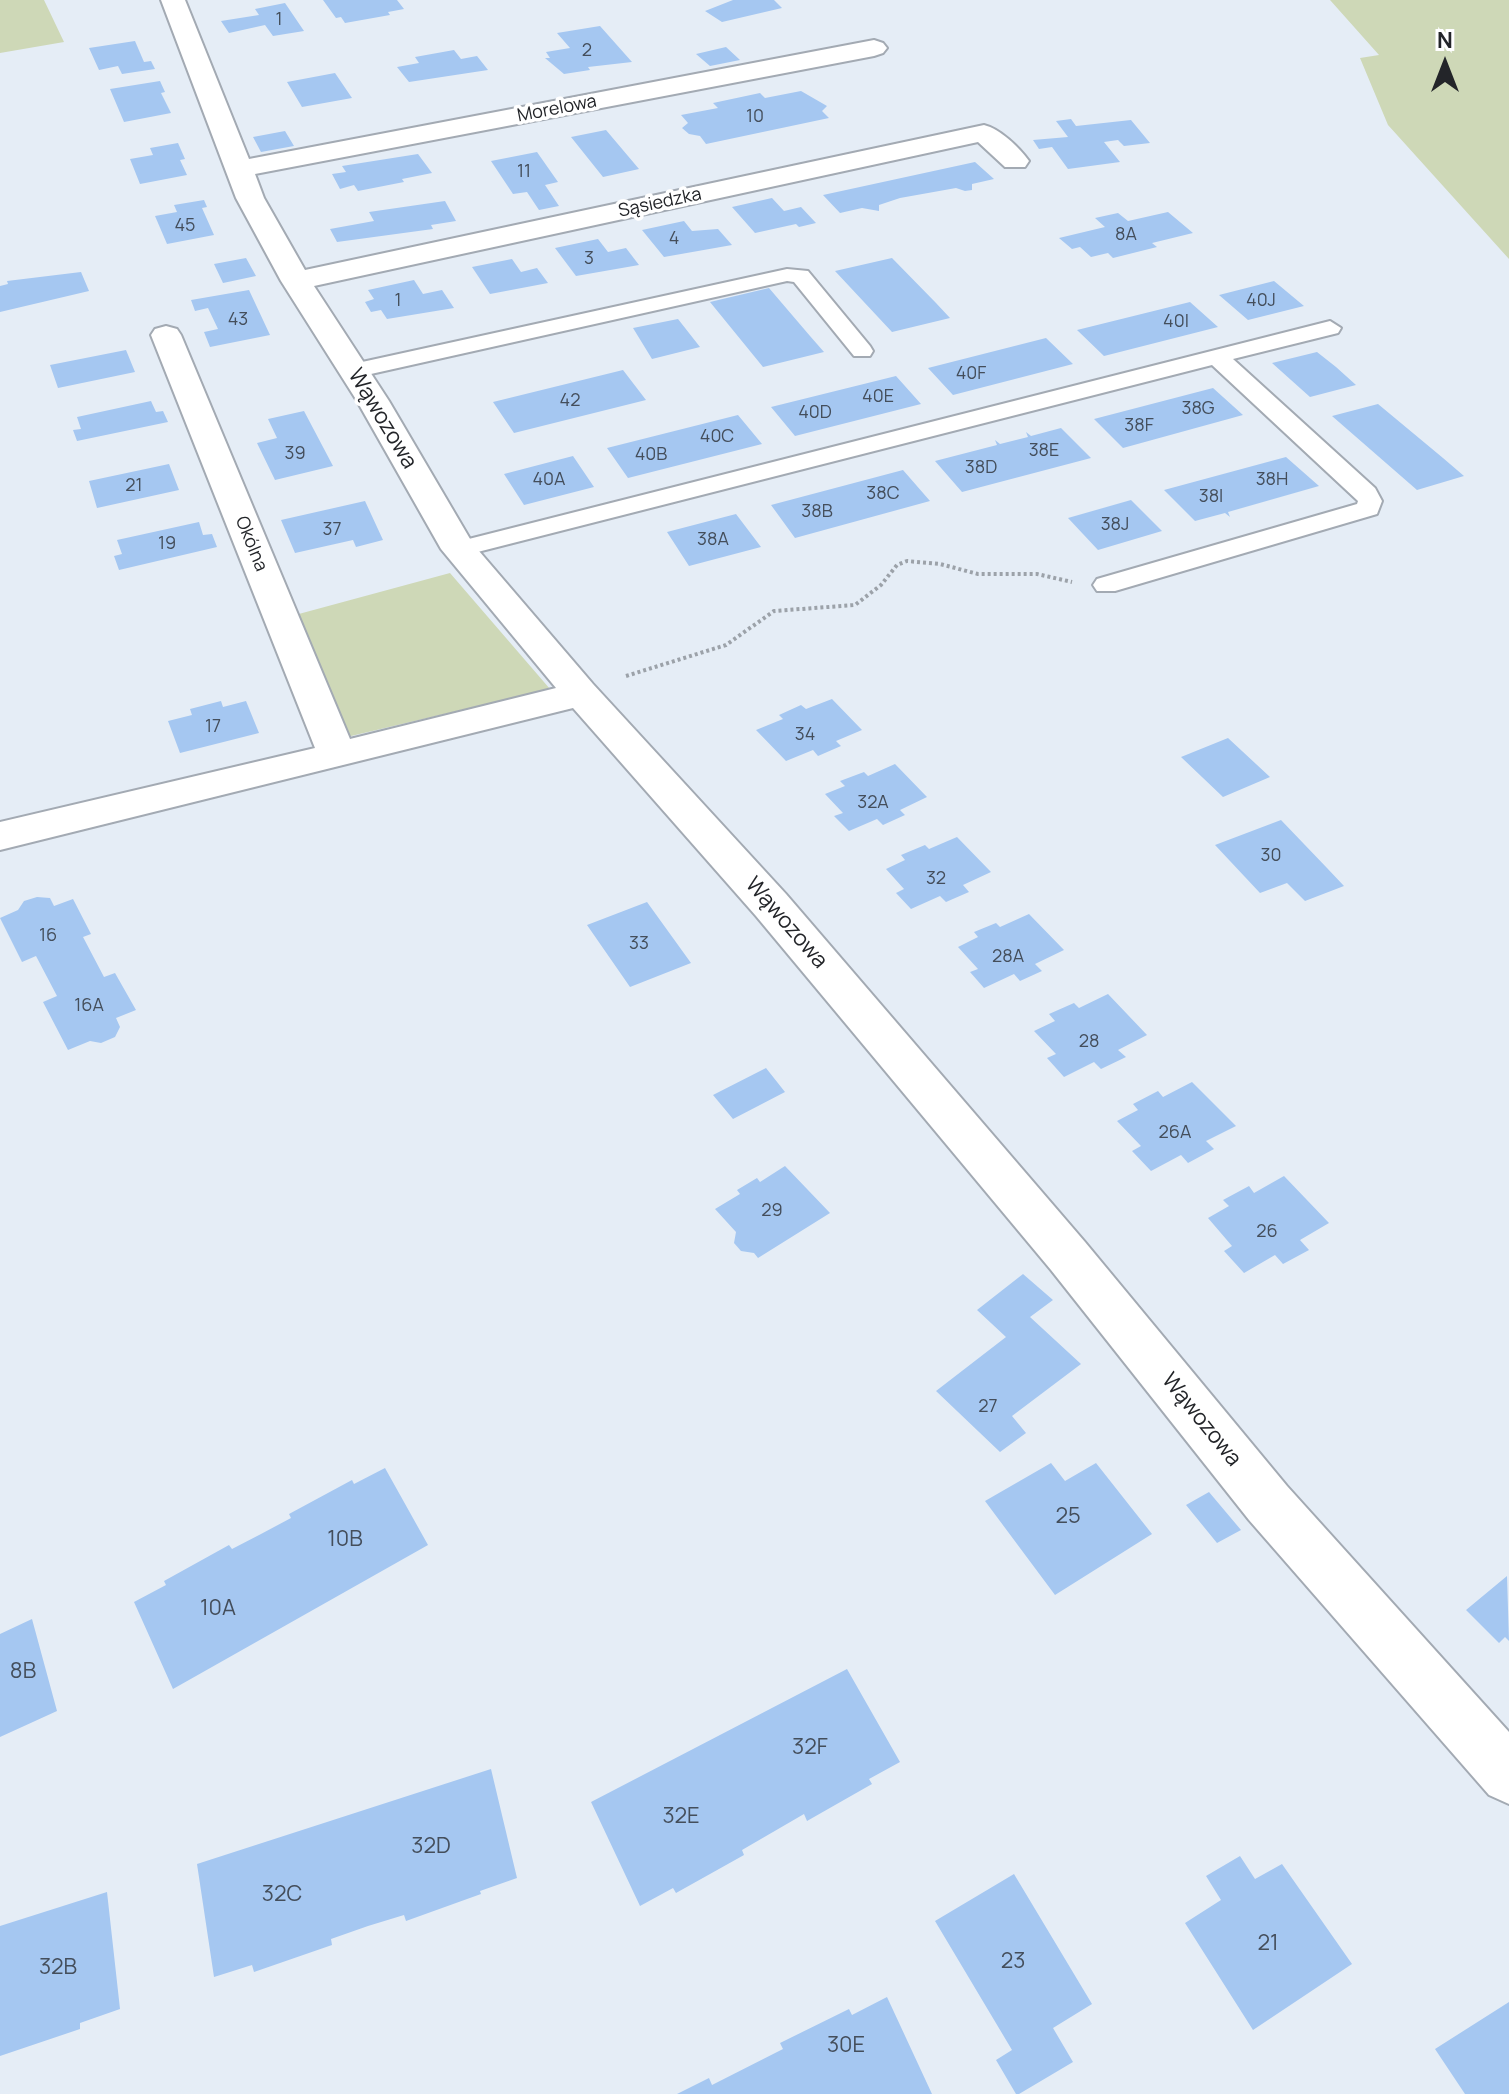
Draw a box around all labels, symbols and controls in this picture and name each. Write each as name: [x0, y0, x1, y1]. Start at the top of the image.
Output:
house number: 1: [275, 9, 283, 31]
north arrow: [1405, 24, 1485, 104]
text: N: [1437, 25, 1453, 55]
house number: 2: [582, 40, 592, 62]
street label: Morelowa: [515, 91, 599, 127]
house number: 10: [746, 106, 764, 128]
house number: 11: [517, 161, 531, 183]
street label: Sąsiedzka: [616, 184, 704, 222]
house number: 45: [174, 215, 196, 237]
house number: 8A: [1115, 224, 1137, 246]
house number: 4: [669, 228, 679, 250]
house number: 3: [584, 248, 594, 270]
house number: 1: [394, 290, 402, 312]
house number: 40J: [1246, 290, 1276, 312]
house number: 43: [228, 309, 248, 331]
house number: 40I: [1163, 311, 1189, 333]
house number: 40F: [956, 363, 986, 385]
street label: Wąwozowa: [342, 364, 422, 474]
house number: 40E: [862, 386, 894, 408]
house number: 42: [560, 390, 580, 412]
house number: 38G: [1181, 398, 1215, 420]
house number: 40D: [798, 402, 832, 424]
house number: 38F: [1124, 415, 1154, 437]
house number: 40C: [700, 426, 734, 448]
house number: 38E: [1029, 440, 1059, 462]
house number: 39: [284, 443, 306, 465]
house number: 40B: [635, 444, 667, 466]
house number: 38D: [965, 457, 997, 479]
house number: 40A: [533, 469, 565, 491]
house number: 38H: [1256, 469, 1288, 491]
house number: 21: [125, 475, 143, 497]
house number: 38C: [866, 483, 900, 505]
house number: 38I: [1199, 486, 1223, 508]
house number: 38B: [801, 501, 833, 523]
street label: Okólna: [230, 513, 272, 575]
house number: 38J: [1101, 514, 1129, 536]
house number: 37: [323, 519, 341, 541]
house number: 38A: [697, 529, 729, 551]
house number: 19: [158, 533, 176, 555]
house number: 17: [205, 716, 221, 738]
house number: 34: [795, 724, 815, 746]
house number: 32A: [857, 792, 889, 814]
house number: 30: [1261, 845, 1281, 867]
house number: 32: [926, 868, 946, 890]
street label: Wąwozowa: [739, 872, 833, 974]
house number: 16: [39, 925, 57, 947]
house number: 33: [629, 933, 649, 955]
house number: 28A: [992, 946, 1024, 968]
house number: 16A: [74, 995, 104, 1017]
house number: 28: [1079, 1031, 1099, 1053]
house number: 26A: [1159, 1122, 1191, 1144]
house number: 29: [761, 1200, 783, 1222]
house number: 26: [1256, 1221, 1278, 1243]
street label: Wąwozowa: [1155, 1368, 1247, 1472]
house number: 27: [978, 1396, 998, 1418]
house number: 25: [1055, 1504, 1081, 1530]
house number: 10B: [327, 1527, 363, 1553]
house number: 10A: [200, 1596, 236, 1622]
house number: 8B: [10, 1659, 36, 1685]
house number: 32F: [792, 1735, 828, 1761]
house number: 32E: [662, 1804, 700, 1830]
house number: 32D: [411, 1834, 451, 1860]
house number: 32C: [262, 1882, 302, 1908]
house number: 21: [1257, 1931, 1279, 1957]
house number: 23: [1001, 1949, 1025, 1975]
house number: 32B: [39, 1955, 77, 1981]
house number: 30E: [827, 2033, 865, 2059]

